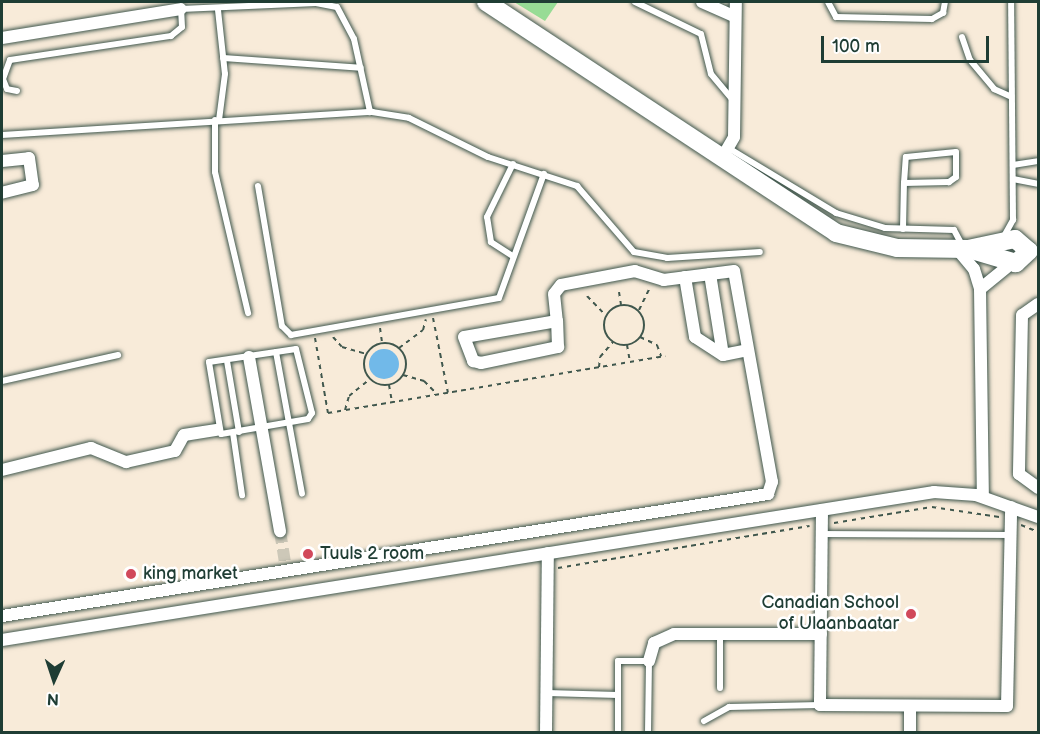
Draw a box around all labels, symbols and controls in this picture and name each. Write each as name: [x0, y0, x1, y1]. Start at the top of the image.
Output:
scale bar: [824, 24, 992, 62]
text: 100 m: [832, 36, 880, 57]
place label: Tuuls 2 room: [320, 543, 424, 565]
marker: Tuuls 2 room: [301, 547, 315, 561]
place label: king market: [143, 563, 238, 585]
marker: king market: [124, 567, 138, 581]
place label: Canadian School of Ulaanbaatar: [761, 593, 899, 636]
marker: Canadian School of Ulaanbaatar: [904, 607, 918, 621]
north arrow: [24, 650, 84, 710]
text: N: [47, 689, 60, 708]

